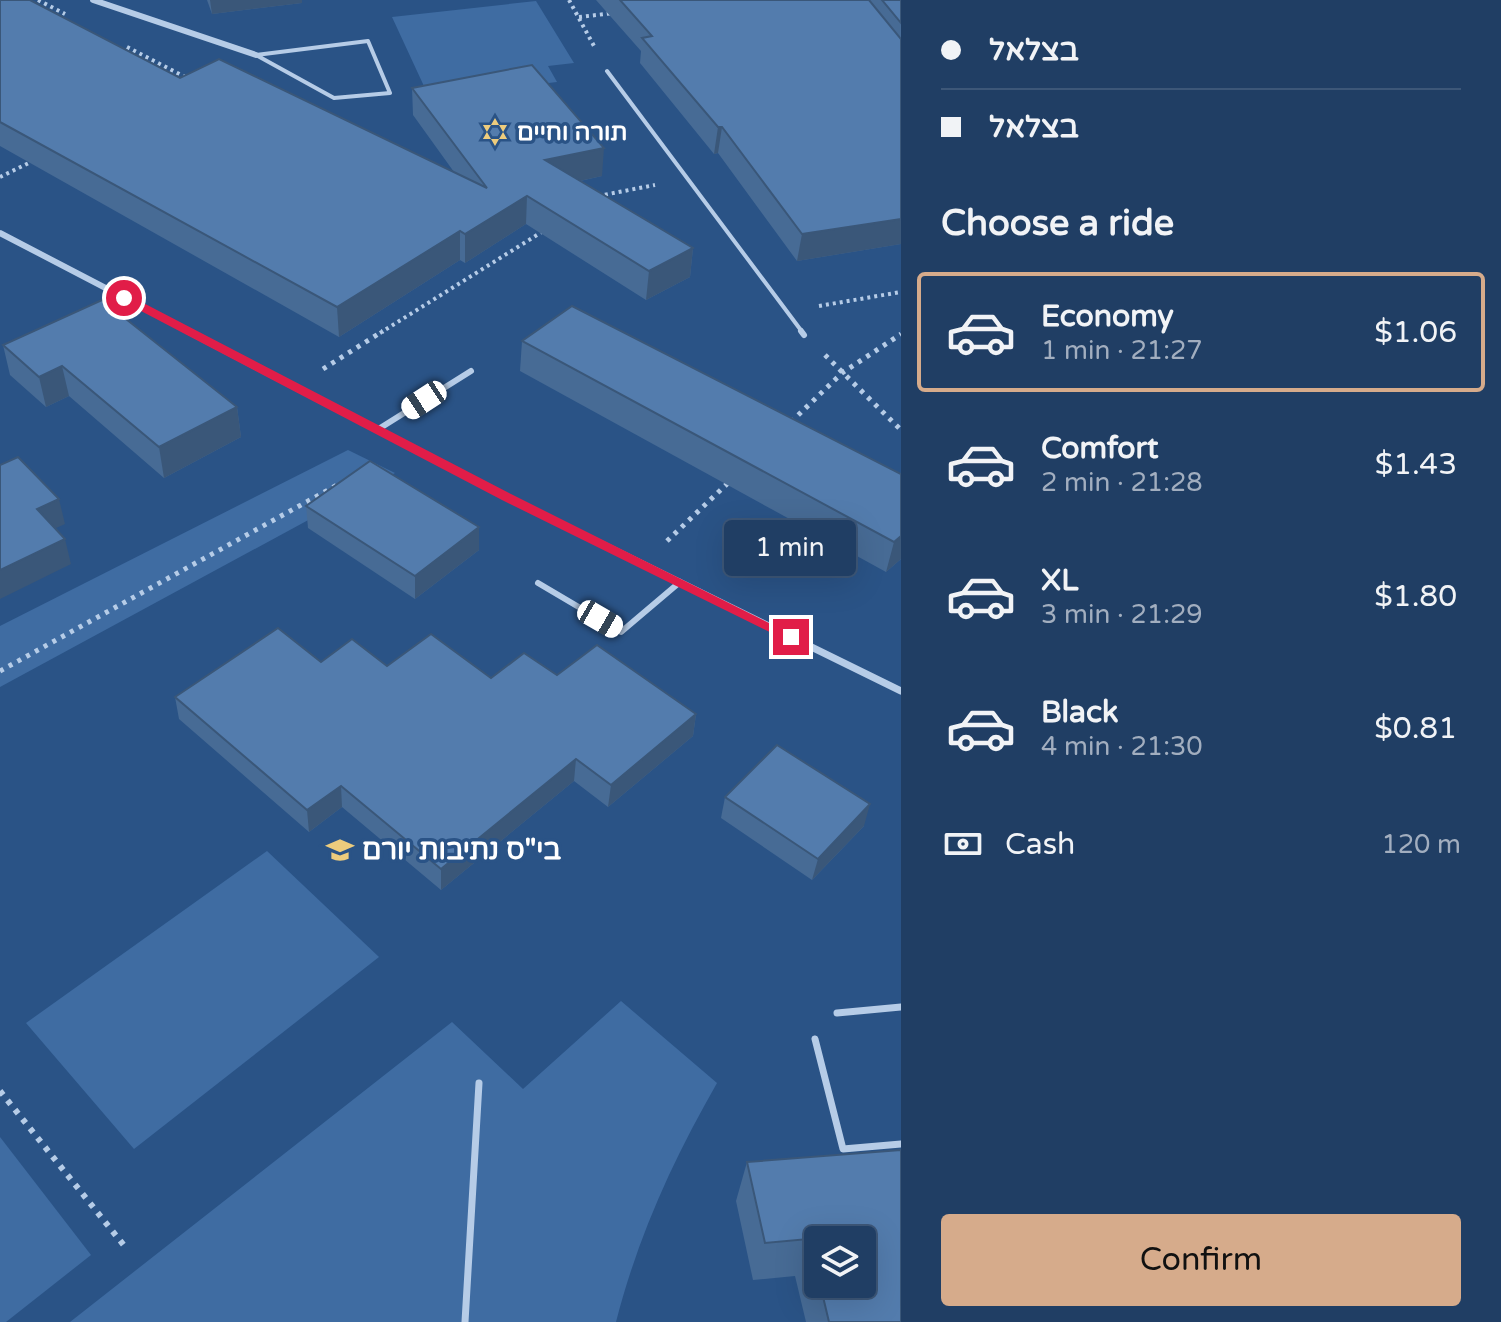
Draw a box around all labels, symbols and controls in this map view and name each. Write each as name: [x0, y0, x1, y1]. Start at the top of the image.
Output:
text: בצלאל: [989, 32, 1079, 69]
text: בצלאל: [989, 109, 1079, 146]
synagogue icon: תורה וחיים: [480, 117, 510, 147]
place label: תורה וחיים: [517, 118, 627, 147]
text: Choose a ride: [941, 202, 1174, 245]
route start: [106, 280, 142, 316]
icon: car: [945, 296, 1017, 368]
text: Economy: [1041, 298, 1174, 335]
text: $1.06: [1374, 314, 1457, 351]
text: 1 min · 21:27: [1041, 335, 1203, 366]
car: [397, 377, 451, 423]
icon: car: [945, 428, 1017, 500]
text: Comfort: [1041, 430, 1159, 467]
text: $1.43: [1375, 446, 1457, 483]
text: 2 min · 21:28: [1041, 467, 1203, 498]
callout: 1 min: [725, 521, 857, 577]
text: 1 min: [755, 532, 825, 563]
icon: car: [945, 560, 1017, 632]
text: XL: [1041, 562, 1078, 599]
text: $1.80: [1374, 578, 1457, 615]
car: [573, 597, 627, 641]
text: 3 min · 21:29: [1041, 599, 1203, 630]
route end: [773, 619, 809, 655]
icon: car: [945, 692, 1017, 764]
text: Black: [1041, 694, 1118, 731]
text: $0.81: [1374, 710, 1457, 747]
text: 4 min · 21:30: [1041, 731, 1203, 762]
icon: cash: [941, 822, 985, 866]
text: Cash: [1005, 826, 1075, 863]
text: 120 m: [1381, 829, 1461, 860]
place label: בי"ס נתיבות יורם: [362, 833, 561, 867]
school or university icon: בי"ס נתיבות יורם: [325, 835, 355, 865]
button: Confirm: [941, 1214, 1461, 1306]
map controls: [804, 1226, 876, 1298]
button: layers: [804, 1226, 876, 1298]

